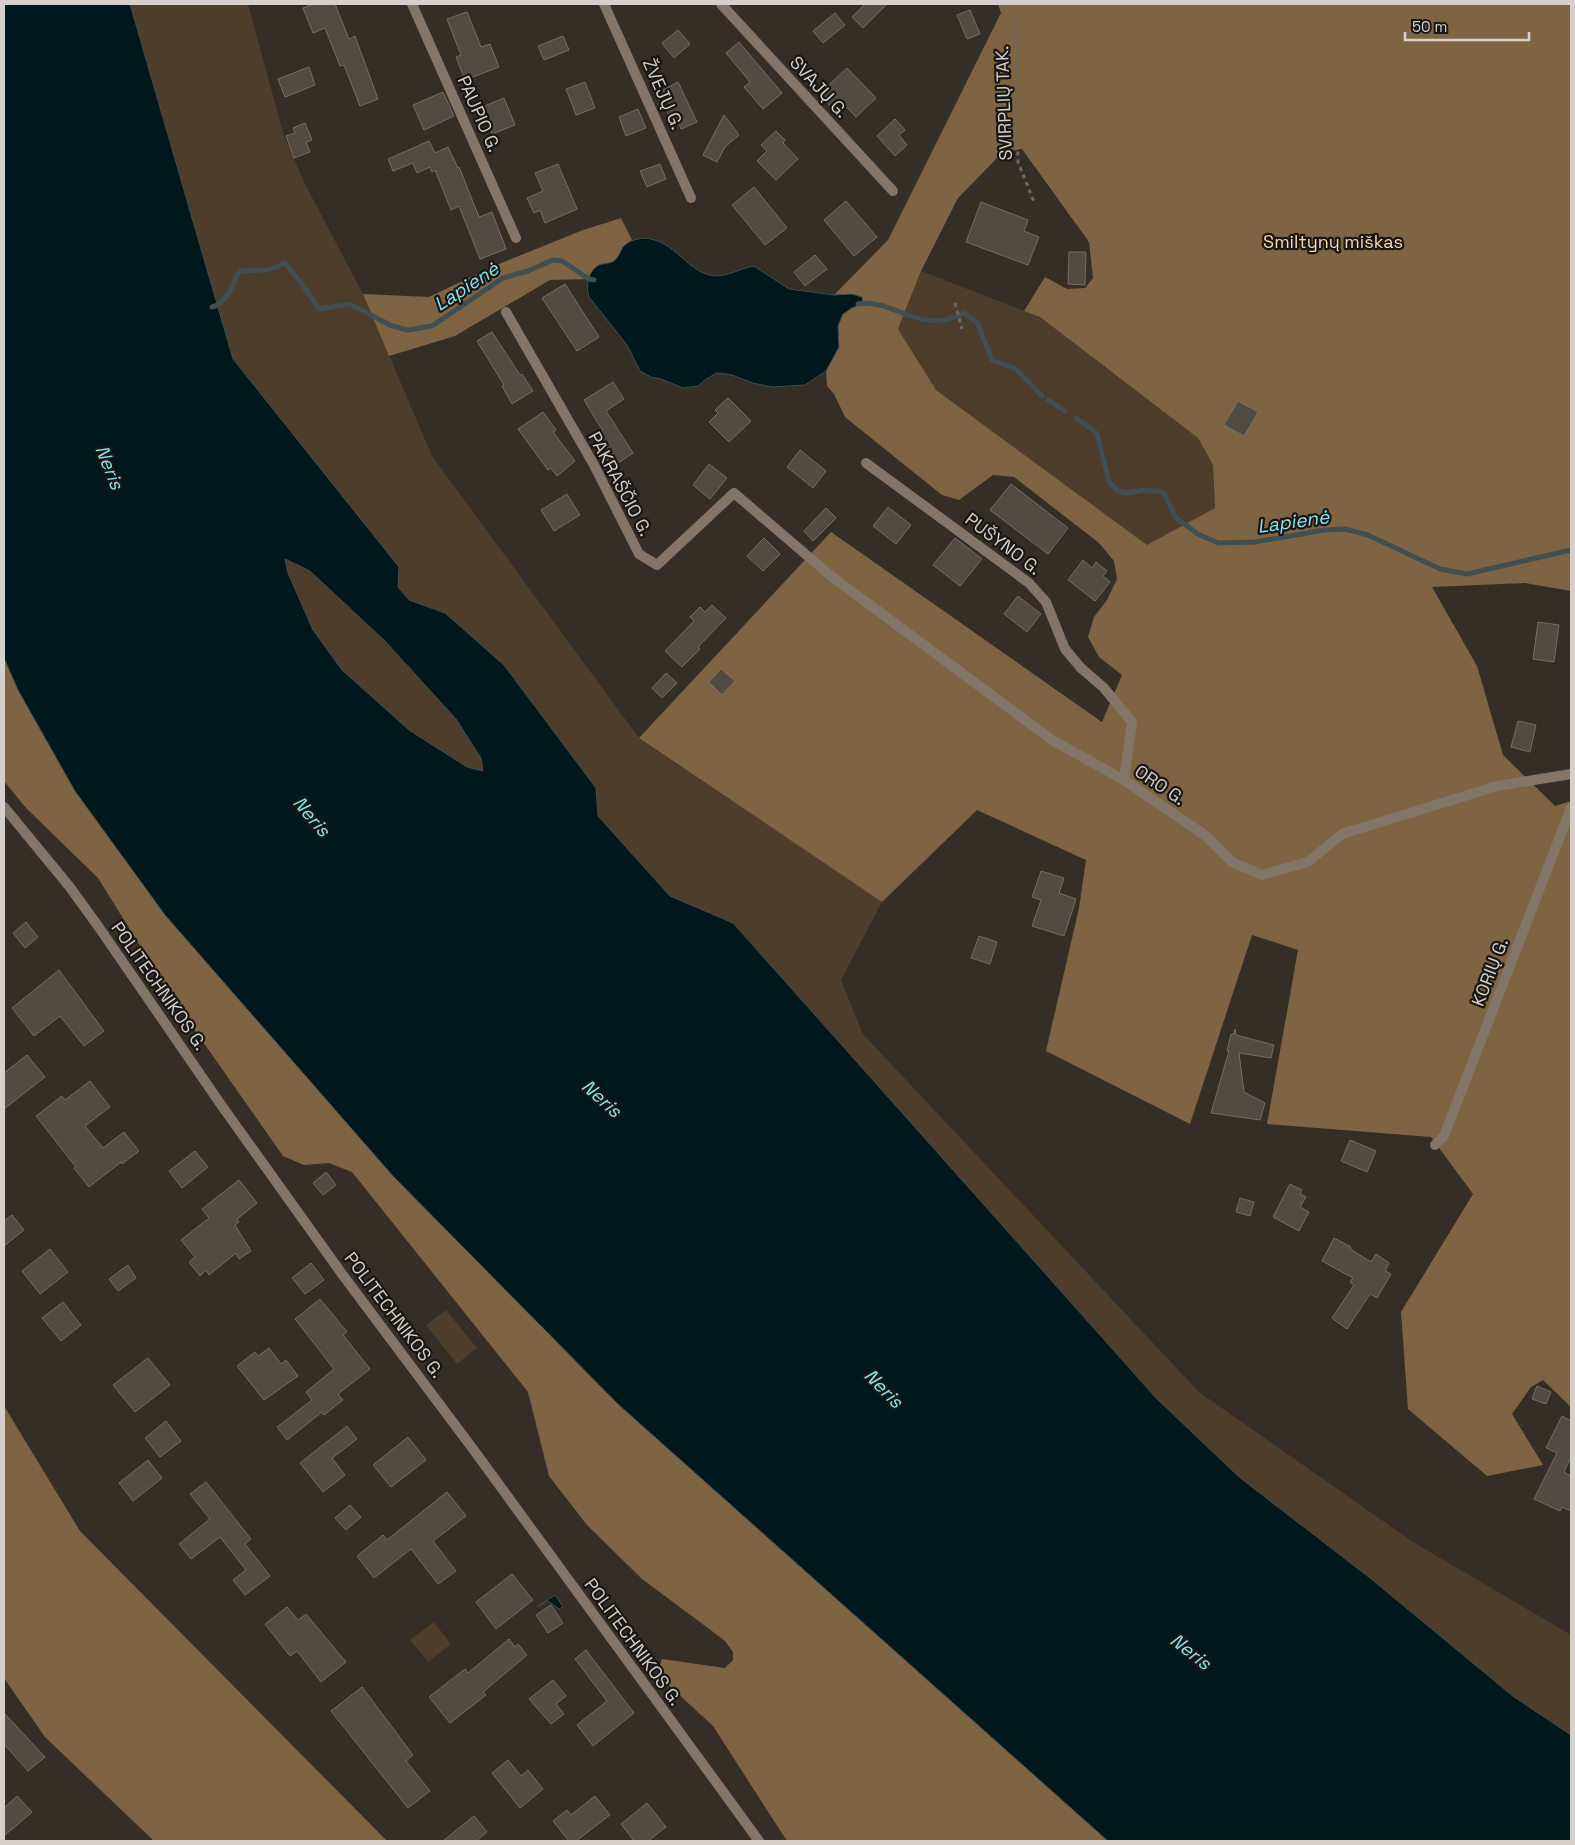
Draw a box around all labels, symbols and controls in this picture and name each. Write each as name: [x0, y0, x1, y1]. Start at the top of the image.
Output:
scale bar: [1405, 10, 1529, 42]
text: 50 m: [1412, 17, 1447, 36]
street label: SVIRPLIŲ TAK.: [990, 45, 1017, 161]
street label: SVAJŲ G.: [785, 51, 854, 122]
street label: ŽVEJŲ G.: [638, 55, 689, 133]
street label: PAUPIO G.: [452, 72, 506, 156]
park label: Smiltynų miškas: [1263, 230, 1403, 253]
water label: Lapienė: [429, 256, 504, 317]
street label: PAKRAŠČIO G.: [583, 428, 658, 540]
water label: Neris: [89, 441, 130, 494]
water label: Lapienė: [1256, 504, 1331, 539]
street label: PUŠYNO G.: [961, 507, 1046, 580]
street label: ORO G.: [1130, 759, 1190, 810]
water label: Neris: [287, 791, 337, 843]
street label: POLITECHNIKOS G.: [106, 917, 212, 1055]
street label: KORIŲ G.: [1466, 934, 1513, 1009]
water label: Neris: [576, 1074, 628, 1124]
street label: POLITECHNIKOS G.: [339, 1247, 449, 1382]
water label: Neris: [859, 1363, 909, 1414]
street label: POLITECHNIKOS G.: [579, 1573, 687, 1710]
water label: Neris: [1165, 1627, 1217, 1676]

